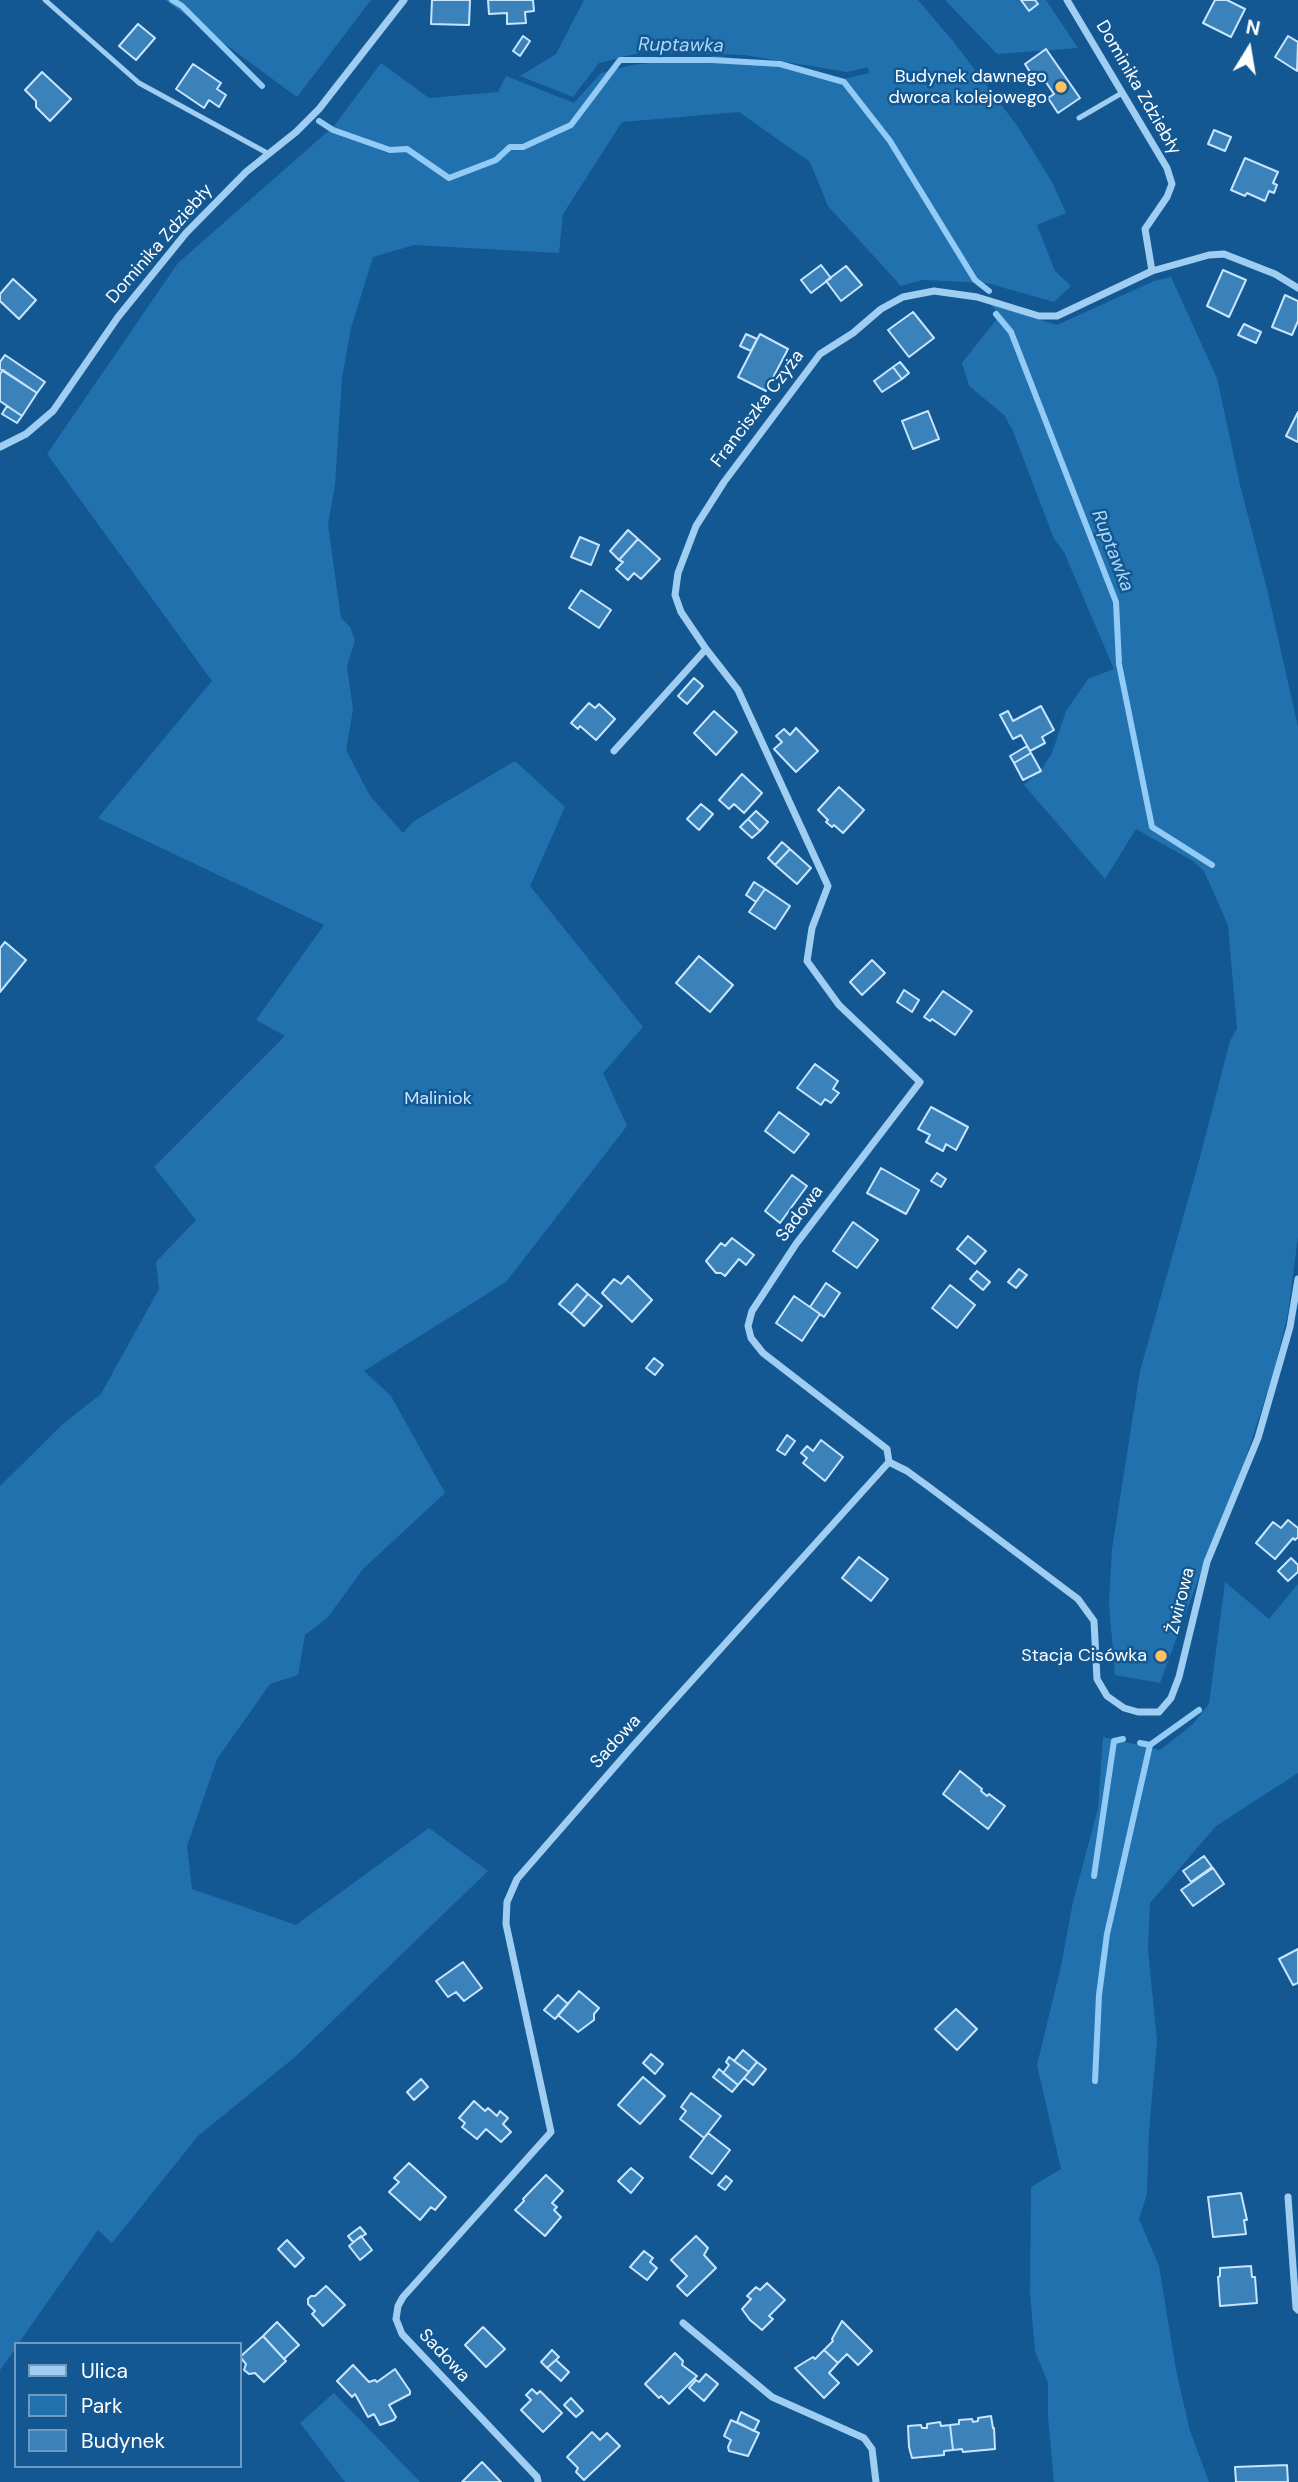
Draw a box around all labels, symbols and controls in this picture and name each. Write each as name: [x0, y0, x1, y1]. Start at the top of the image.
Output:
north arrow: [1214, 14, 1284, 84]
text: N: [1244, 14, 1262, 41]
street label: Dominika Zdziebły: [1091, 17, 1185, 159]
water label: Ruptawka: [638, 34, 724, 58]
place label: Budynek dawnego dworca kolejowego: [888, 66, 1047, 108]
marker: Budynek dawnego dworca kolejowego: [1053, 79, 1069, 95]
street label: Dominika Zdziebły: [102, 180, 218, 308]
street label: Franciszka Czyża: [707, 346, 809, 472]
water label: Ruptawka: [1086, 507, 1138, 595]
park label: Maliniok: [404, 1088, 472, 1110]
street label: Sadowa: [772, 1182, 828, 1246]
street label: Żwirowa: [1162, 1566, 1200, 1636]
place label: Stacja Cisówka: [1021, 1645, 1147, 1667]
marker: Stacja Cisówka: [1153, 1648, 1169, 1664]
street label: Sadowa: [586, 1711, 646, 1773]
street label: Sadowa: [414, 2325, 474, 2387]
legend: [14, 2342, 242, 2468]
text: Ulica: [81, 2357, 128, 2385]
text: Park: [81, 2392, 122, 2420]
text: Budynek: [81, 2427, 165, 2455]

